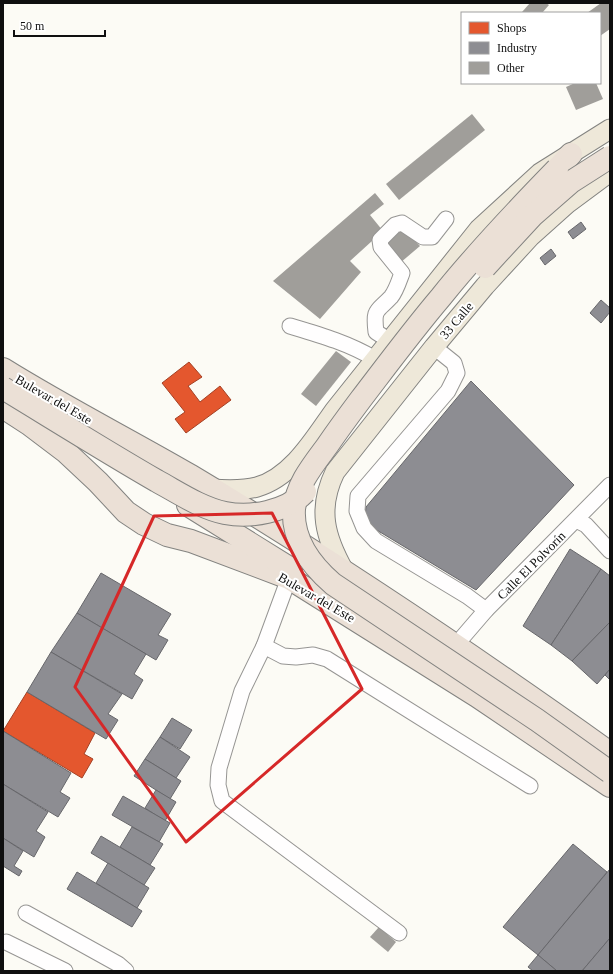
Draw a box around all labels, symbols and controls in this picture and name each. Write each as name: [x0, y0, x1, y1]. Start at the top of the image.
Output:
scale bar: [14, 12, 105, 38]
legend: [461, 12, 601, 84]
text: 50 m: [20, 19, 45, 33]
text: Shops: [497, 21, 527, 35]
text: Industry: [497, 41, 537, 55]
text: Other: [497, 61, 524, 75]
street label: 33 Calle: [437, 299, 476, 342]
street label: Bulevar del Este: [13, 371, 95, 428]
street label: Calle El Polvorín: [494, 528, 569, 603]
street label: Bulevar del Este: [276, 569, 358, 626]

